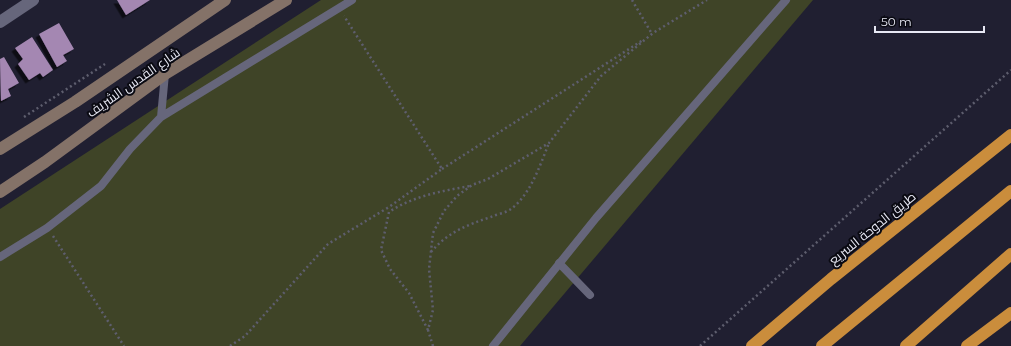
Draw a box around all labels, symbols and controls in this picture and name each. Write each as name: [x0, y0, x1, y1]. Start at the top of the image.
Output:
scale bar: [875, 8, 984, 34]
text: 50 m: [881, 14, 912, 29]
street label: شارع القدس الشريف: [83, 44, 183, 121]
street label: طريق الدوحة السريع: [825, 188, 919, 269]

